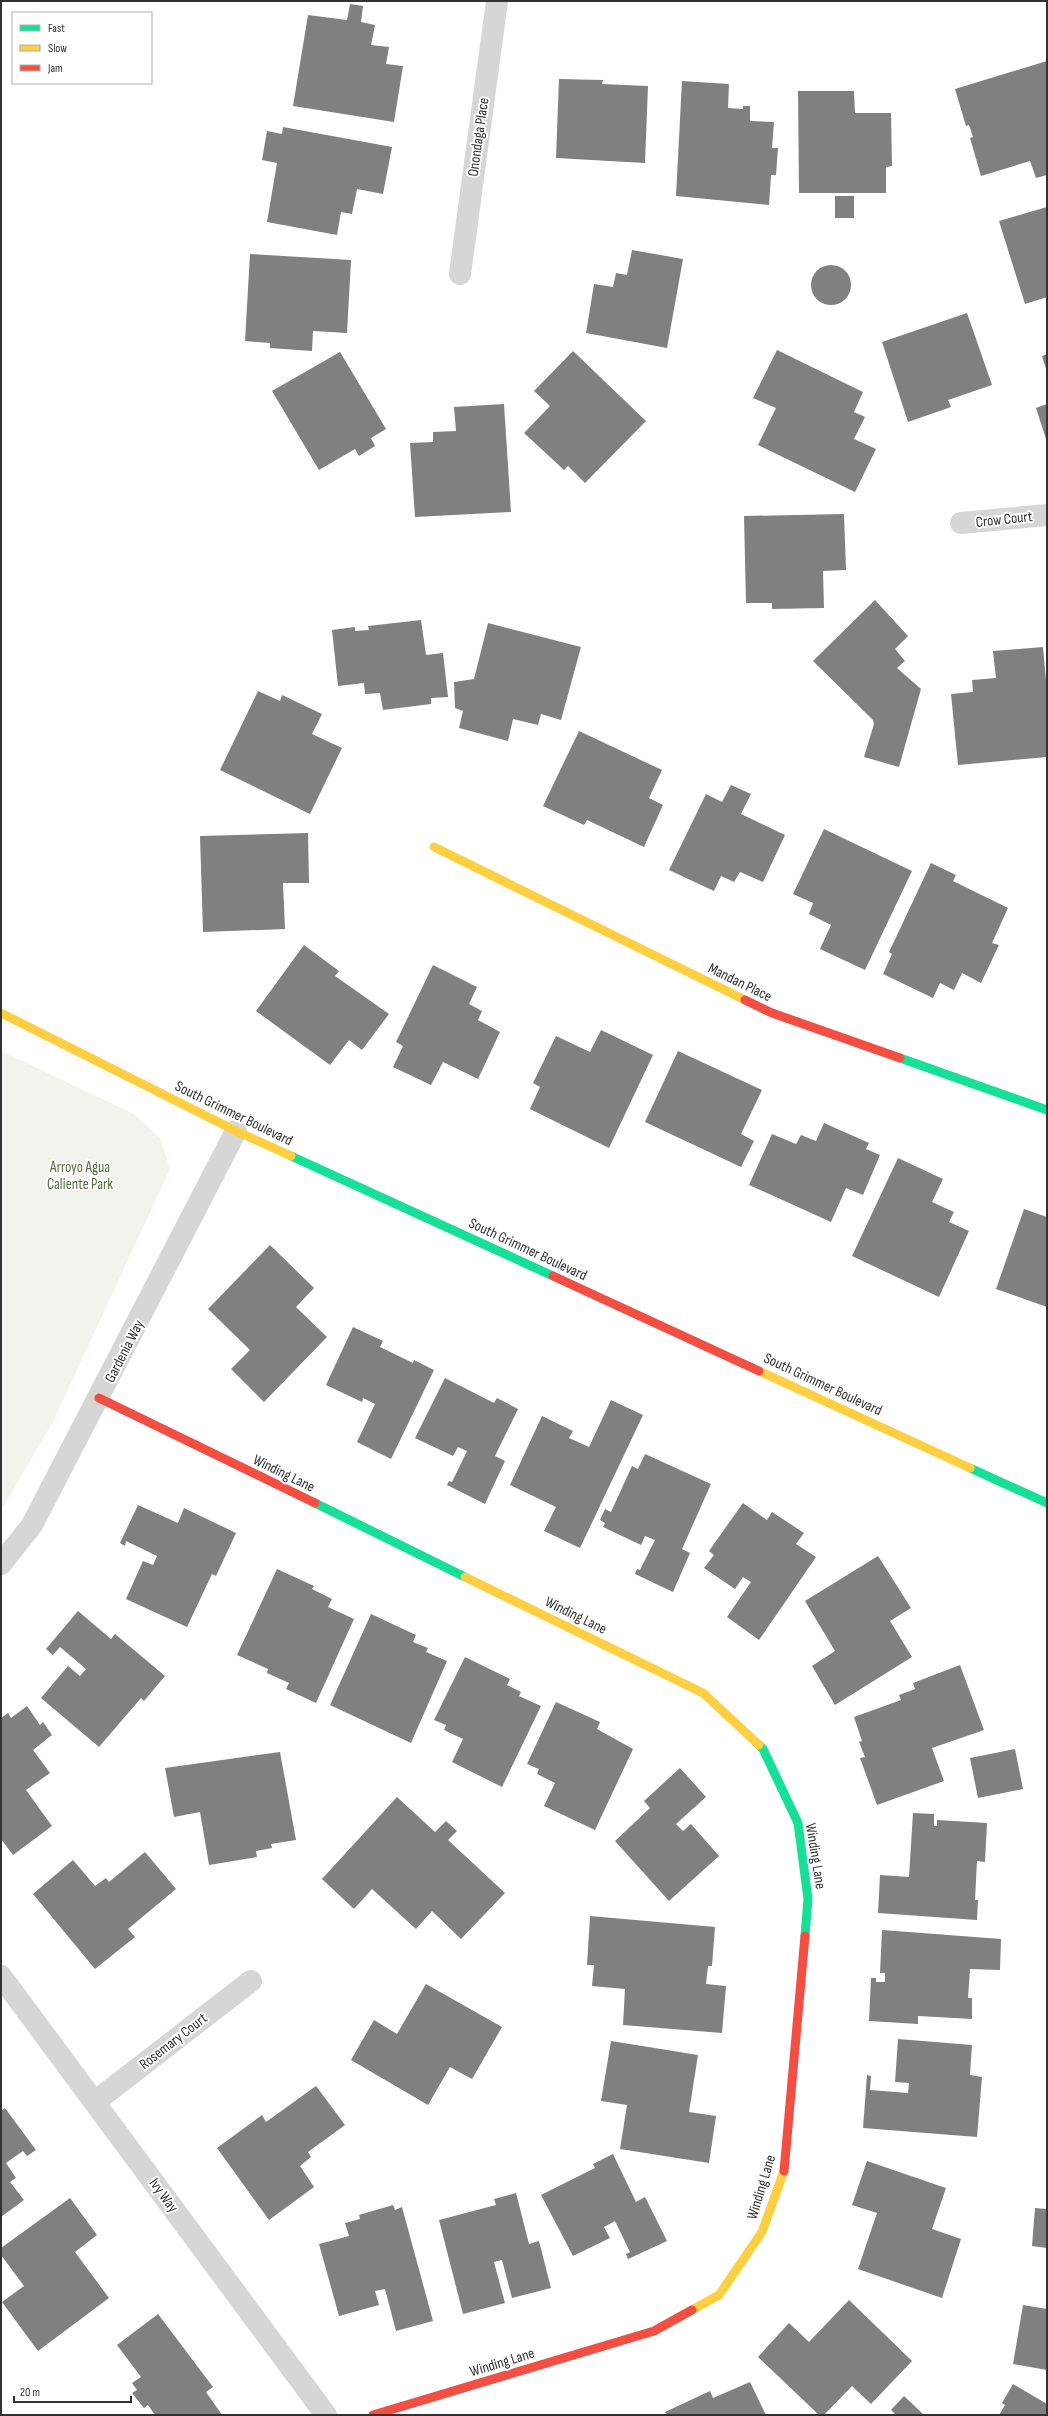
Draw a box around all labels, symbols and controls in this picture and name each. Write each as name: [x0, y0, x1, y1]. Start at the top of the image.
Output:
legend: [12, 12, 152, 84]
text: Fast: [48, 21, 65, 36]
text: Slow: [48, 41, 67, 56]
text: Jam: [47, 61, 63, 76]
street label: Onondaga Place: [464, 96, 493, 178]
street label: Crow Court: [975, 507, 1034, 532]
street label: Mandan Place: [705, 959, 775, 1006]
street label: South Grimmer Boulevard: [172, 1077, 296, 1150]
park label: Arroyo Agua Caliente Park: [47, 1158, 113, 1194]
street label: South Grimmer Boulevard: [466, 1214, 590, 1285]
street label: Gardenia Way: [101, 1317, 148, 1386]
street label: South Grimmer Boulevard: [761, 1349, 885, 1420]
street label: Winding Lane: [250, 1450, 318, 1497]
street label: Winding Lane: [542, 1592, 610, 1639]
street label: Winding Lane: [801, 1822, 830, 1890]
street label: Rosemary Court: [136, 2009, 211, 2074]
street label: Winding Lane: [743, 2153, 780, 2222]
street label: Ivy Way: [145, 2174, 183, 2216]
street label: Winding Lane: [468, 2344, 537, 2381]
scale bar: [14, 2378, 131, 2404]
text: 20 m: [20, 2385, 40, 2400]

